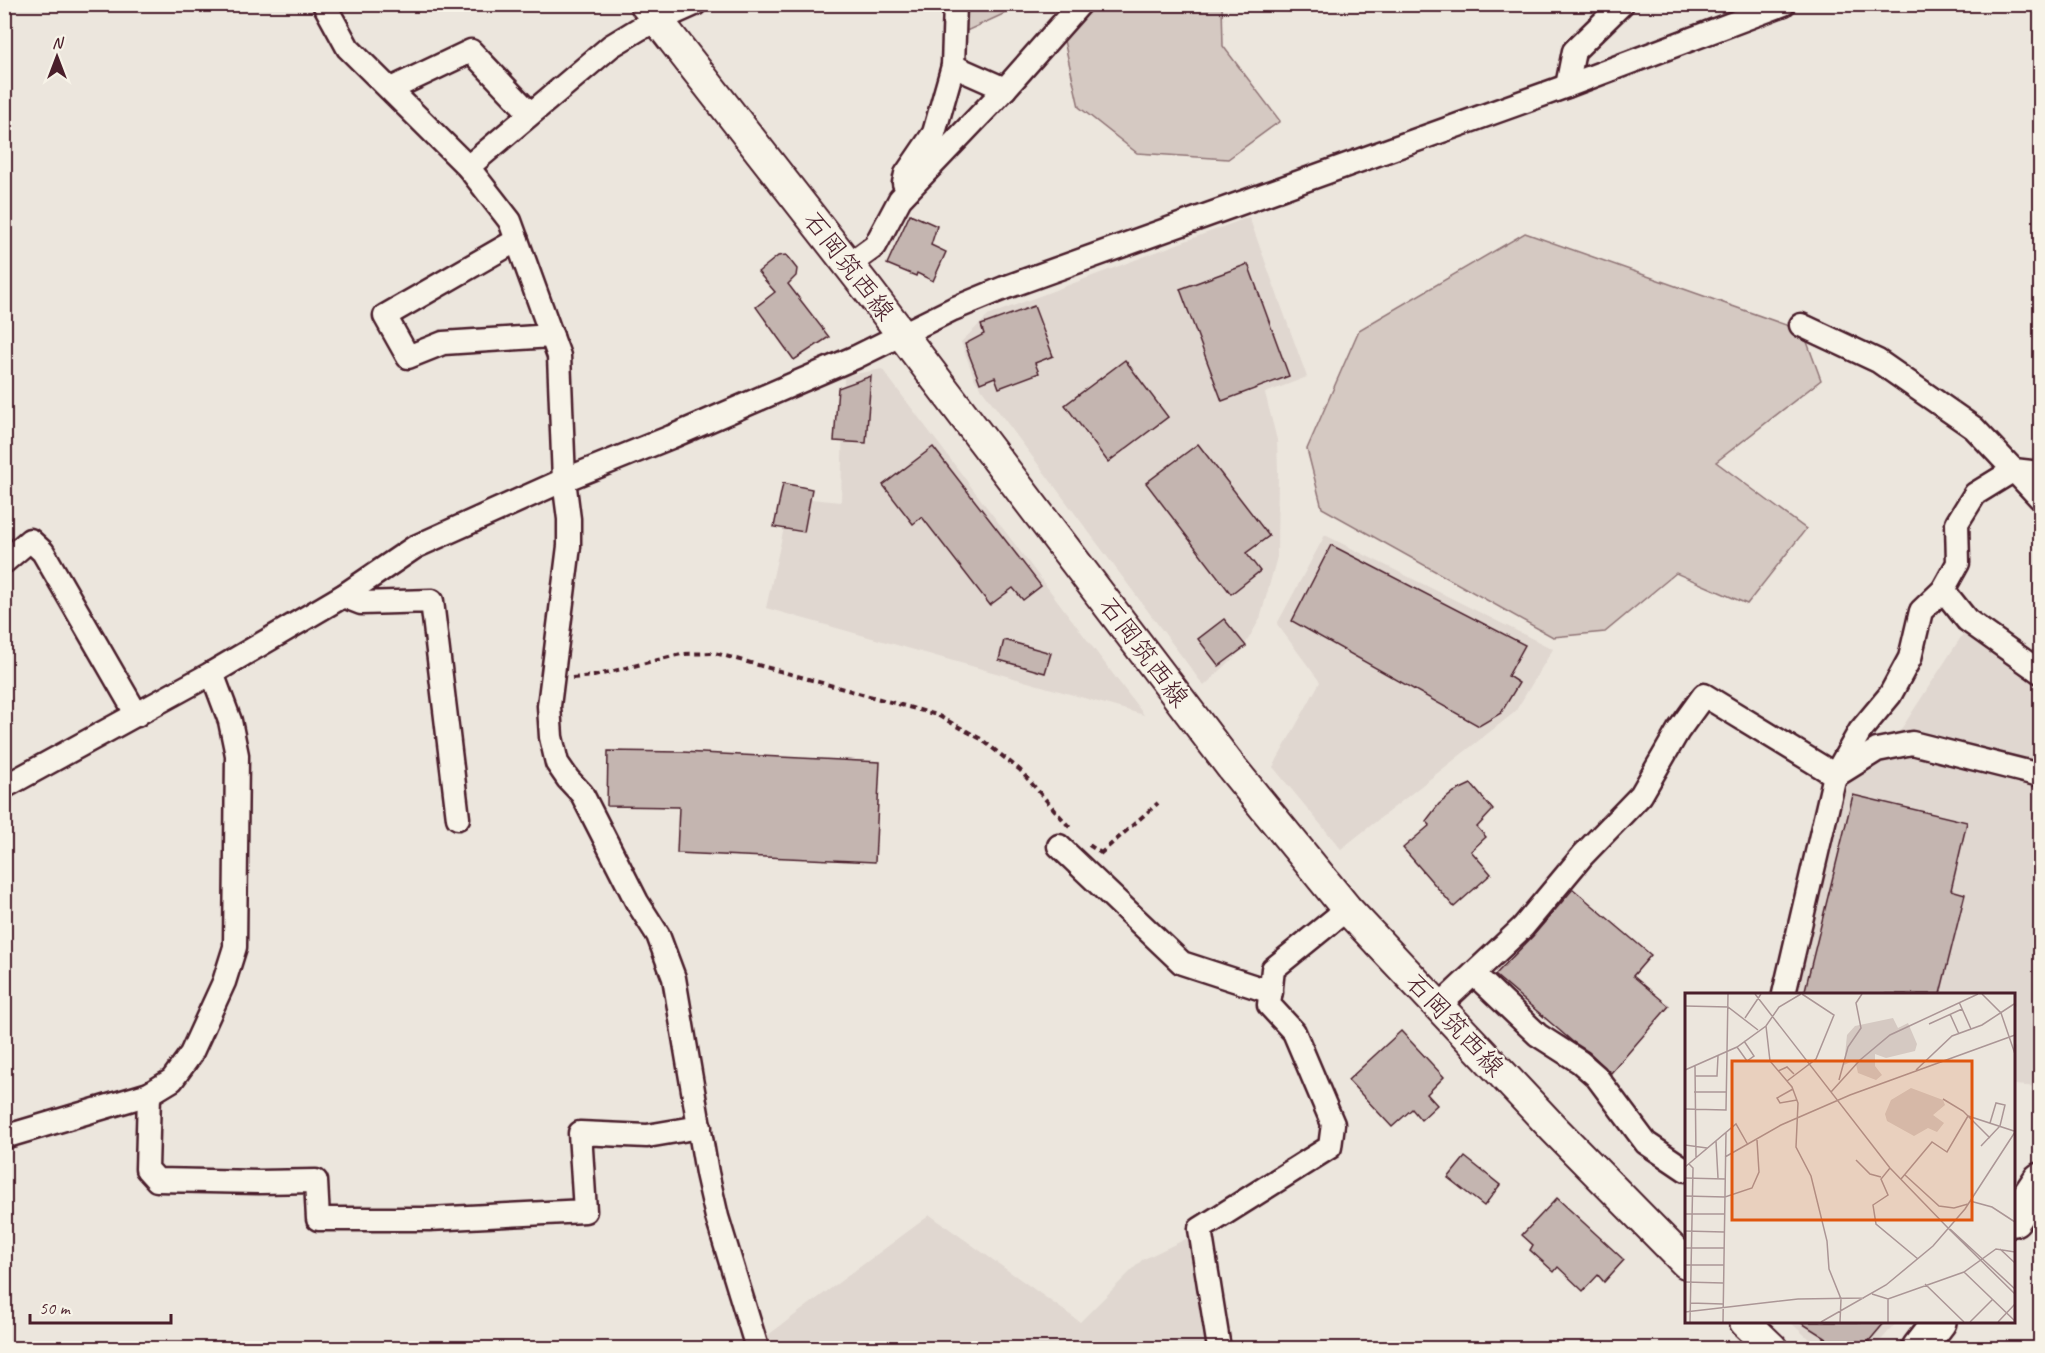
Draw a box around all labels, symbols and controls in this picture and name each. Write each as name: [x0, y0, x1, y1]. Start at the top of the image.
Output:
north arrow: [27, 27, 87, 87]
text: N: [52, 33, 65, 53]
street label: 石岡筑西線: [796, 205, 902, 327]
street label: 石岡筑西線: [1092, 590, 1196, 714]
street label: 石岡筑西線: [1399, 966, 1511, 1084]
inset map: [1685, 993, 2015, 1323]
scale bar: [30, 1287, 171, 1325]
text: 50 m: [39, 1297, 72, 1319]

